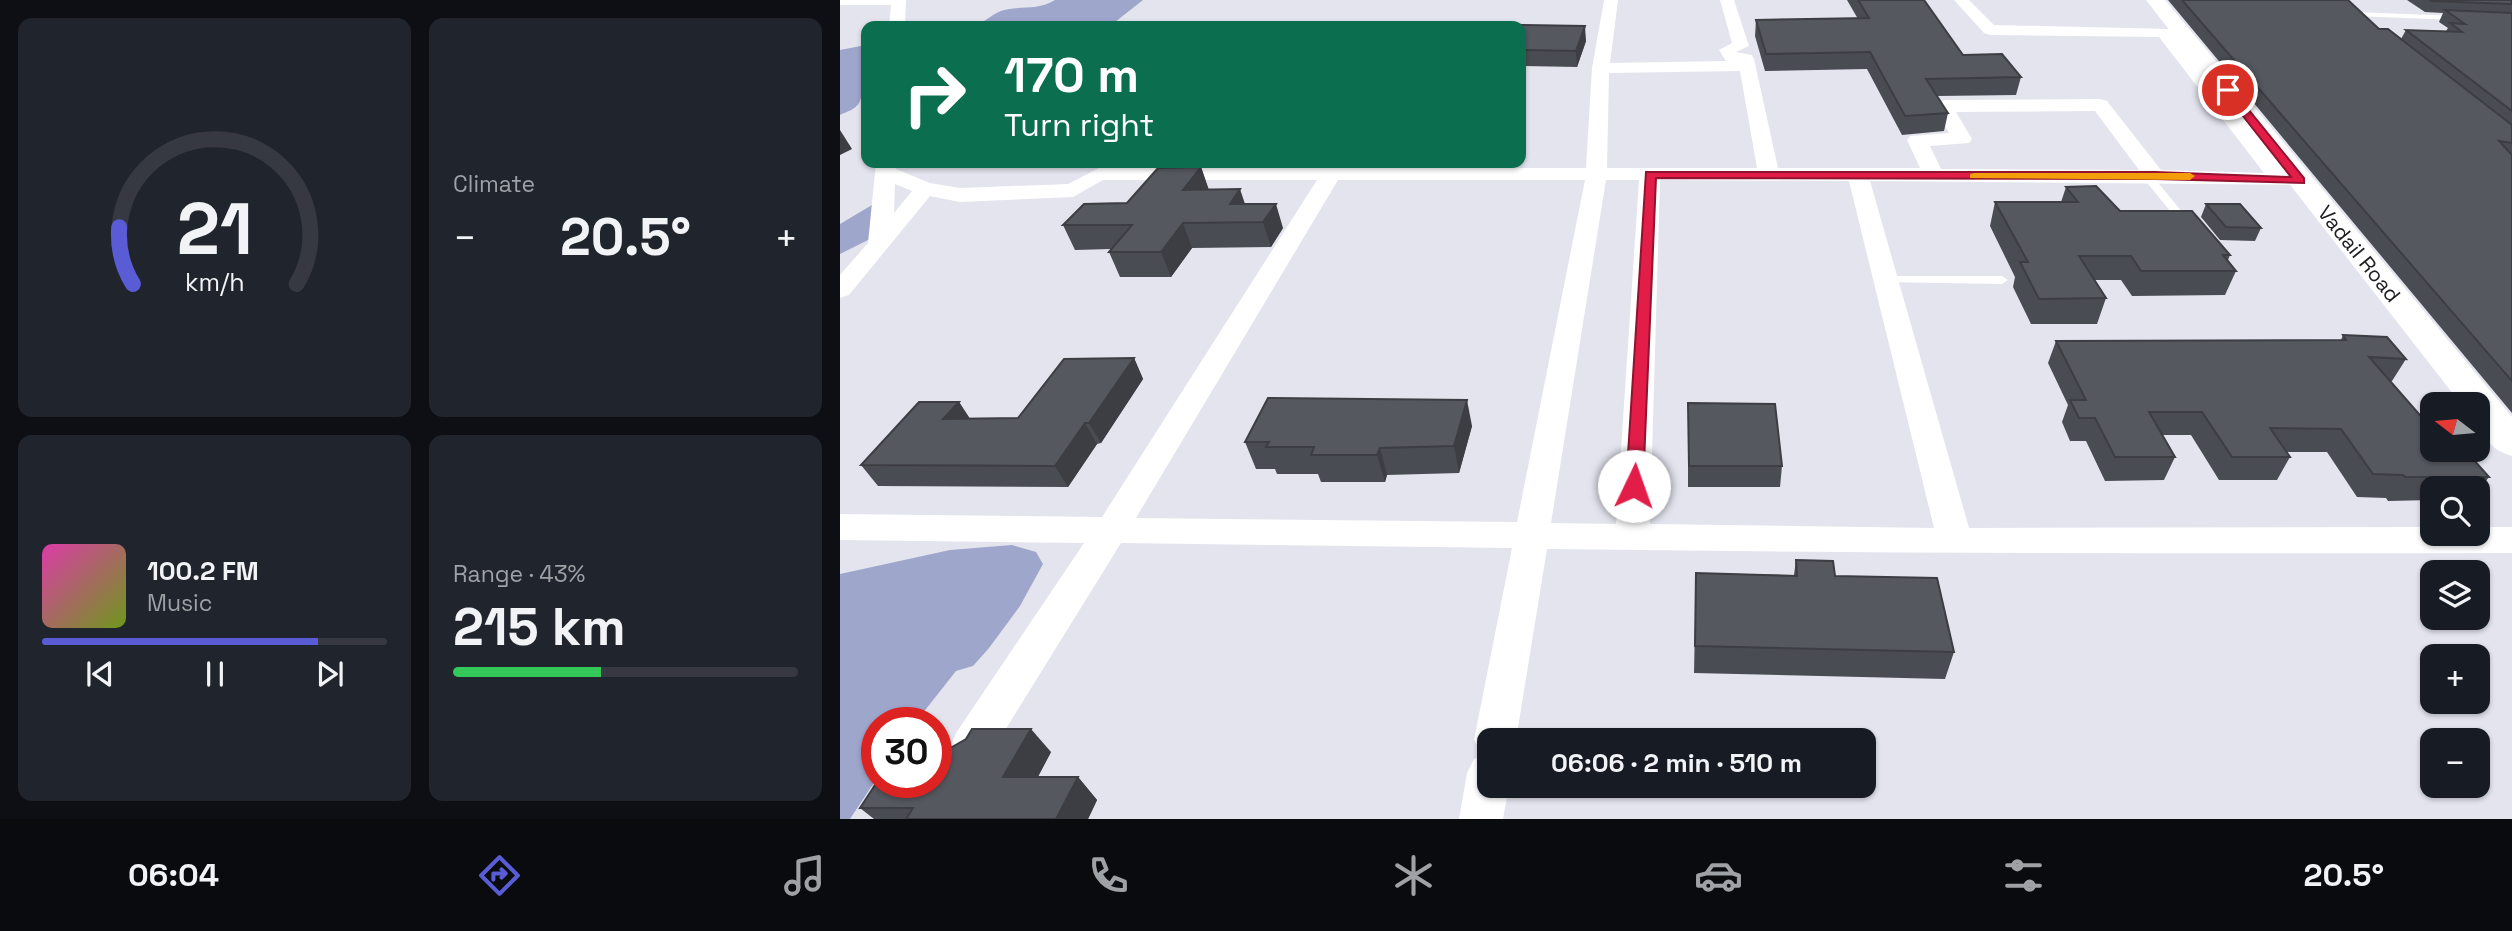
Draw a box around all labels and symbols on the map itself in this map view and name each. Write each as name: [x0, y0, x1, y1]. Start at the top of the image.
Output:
pin: [2198, 60, 2258, 120]
street label: Vadail Road: [2312, 200, 2407, 308]
north arrow: [2420, 392, 2490, 462]
position arrow: [1597, 449, 1671, 523]
speed limit sign: 30: [861, 707, 952, 798]

